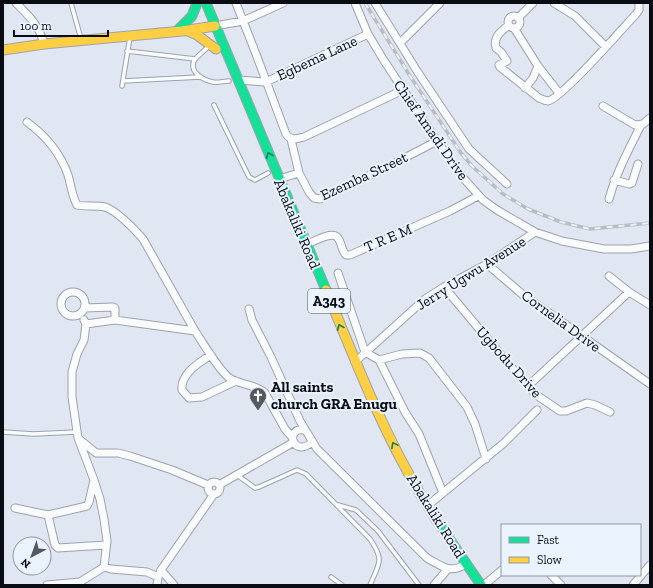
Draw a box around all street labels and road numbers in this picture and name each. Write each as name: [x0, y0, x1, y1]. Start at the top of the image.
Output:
street label: Egbema Lane: [274, 32, 360, 84]
street label: Chief Amadi Drive: [390, 76, 472, 184]
street label: Ezemba Street: [318, 148, 411, 204]
street label: Abakaliki Road: [270, 176, 324, 272]
street label: T R E M: [361, 220, 415, 256]
street label: Jerry Ugwu Avenue: [413, 232, 529, 314]
street label: Cornelia Drive: [518, 286, 604, 356]
road number: A343: [308, 289, 350, 313]
street label: Ugbodu Drive: [472, 323, 546, 401]
street label: Abakaliki Road: [403, 471, 469, 562]

